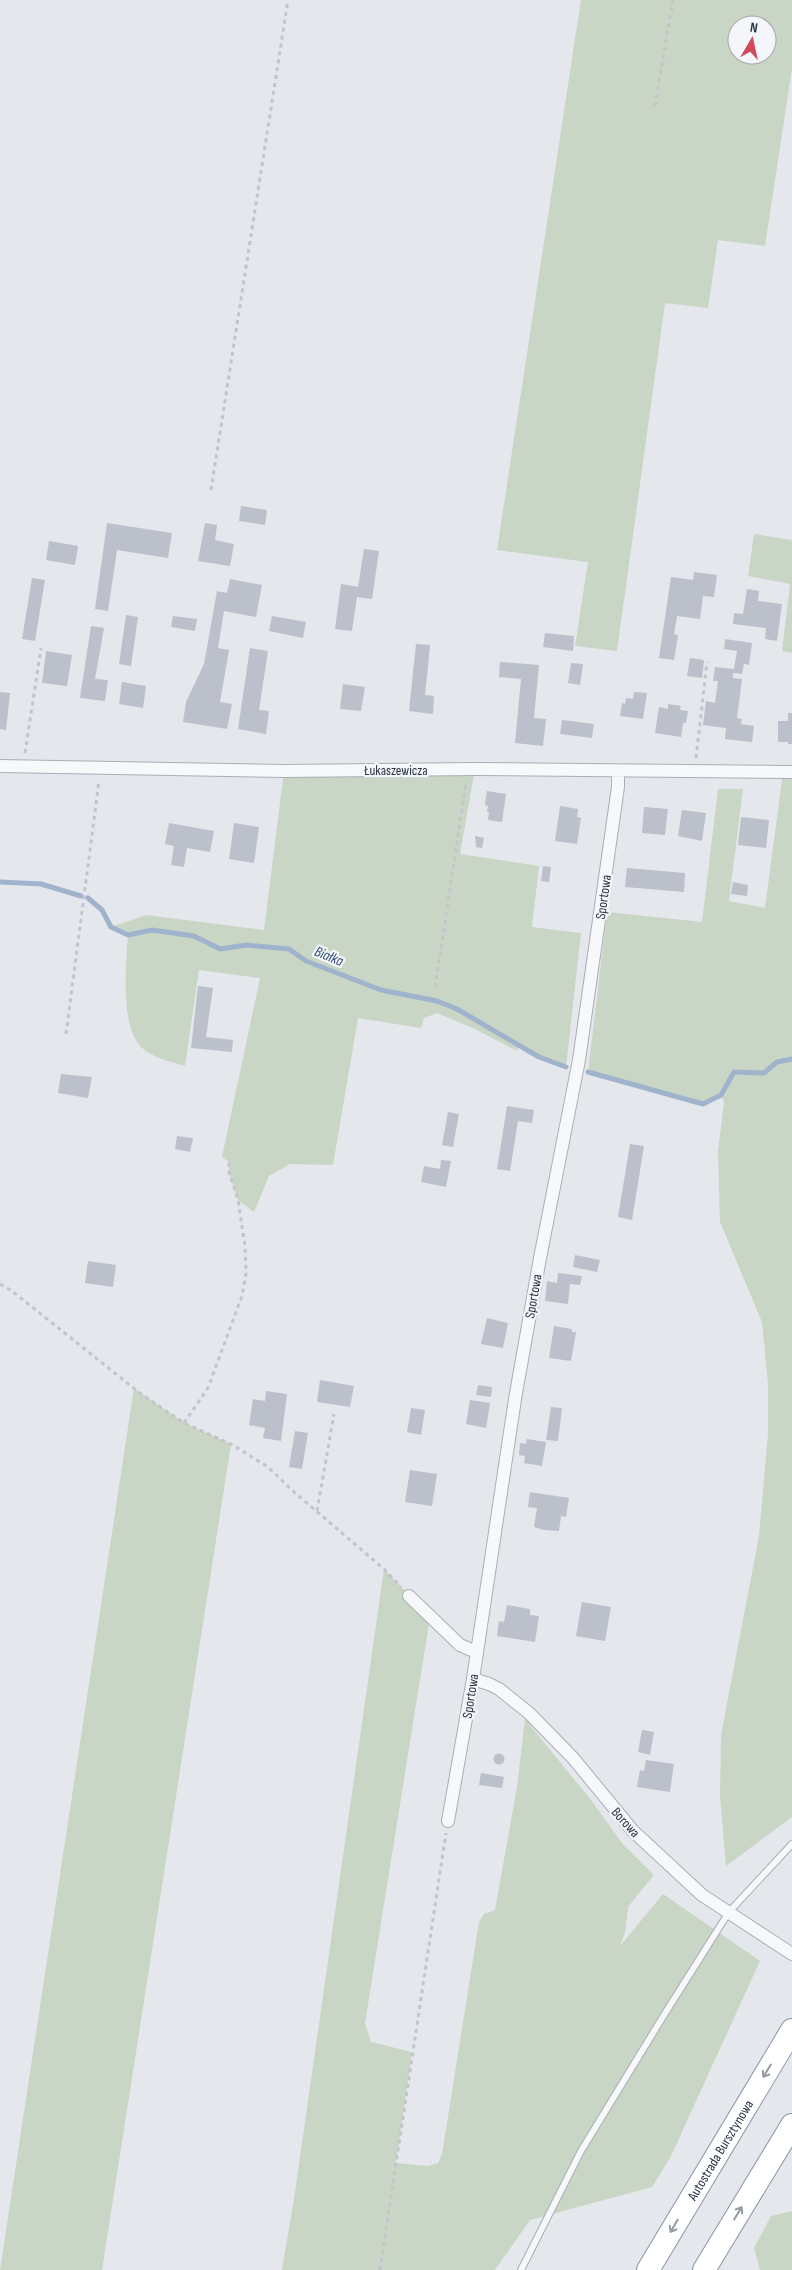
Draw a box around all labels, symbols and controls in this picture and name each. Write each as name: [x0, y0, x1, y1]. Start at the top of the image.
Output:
north arrow: [727, 15, 777, 65]
text: N: [749, 19, 759, 37]
street label: Łukaszewicza: [363, 762, 428, 779]
street label: Sportowa: [592, 874, 615, 920]
water label: Białka: [312, 942, 346, 971]
street label: Sportowa: [521, 1273, 546, 1320]
street label: Sportowa: [459, 1673, 482, 1720]
street label: Borowa: [608, 1804, 644, 1841]
one-way arrow: [761, 2064, 771, 2078]
street label: Autostrada Bursztynowa: [683, 2097, 757, 2204]
one-way arrow: [734, 2207, 744, 2221]
one-way arrow: [668, 2218, 678, 2232]

